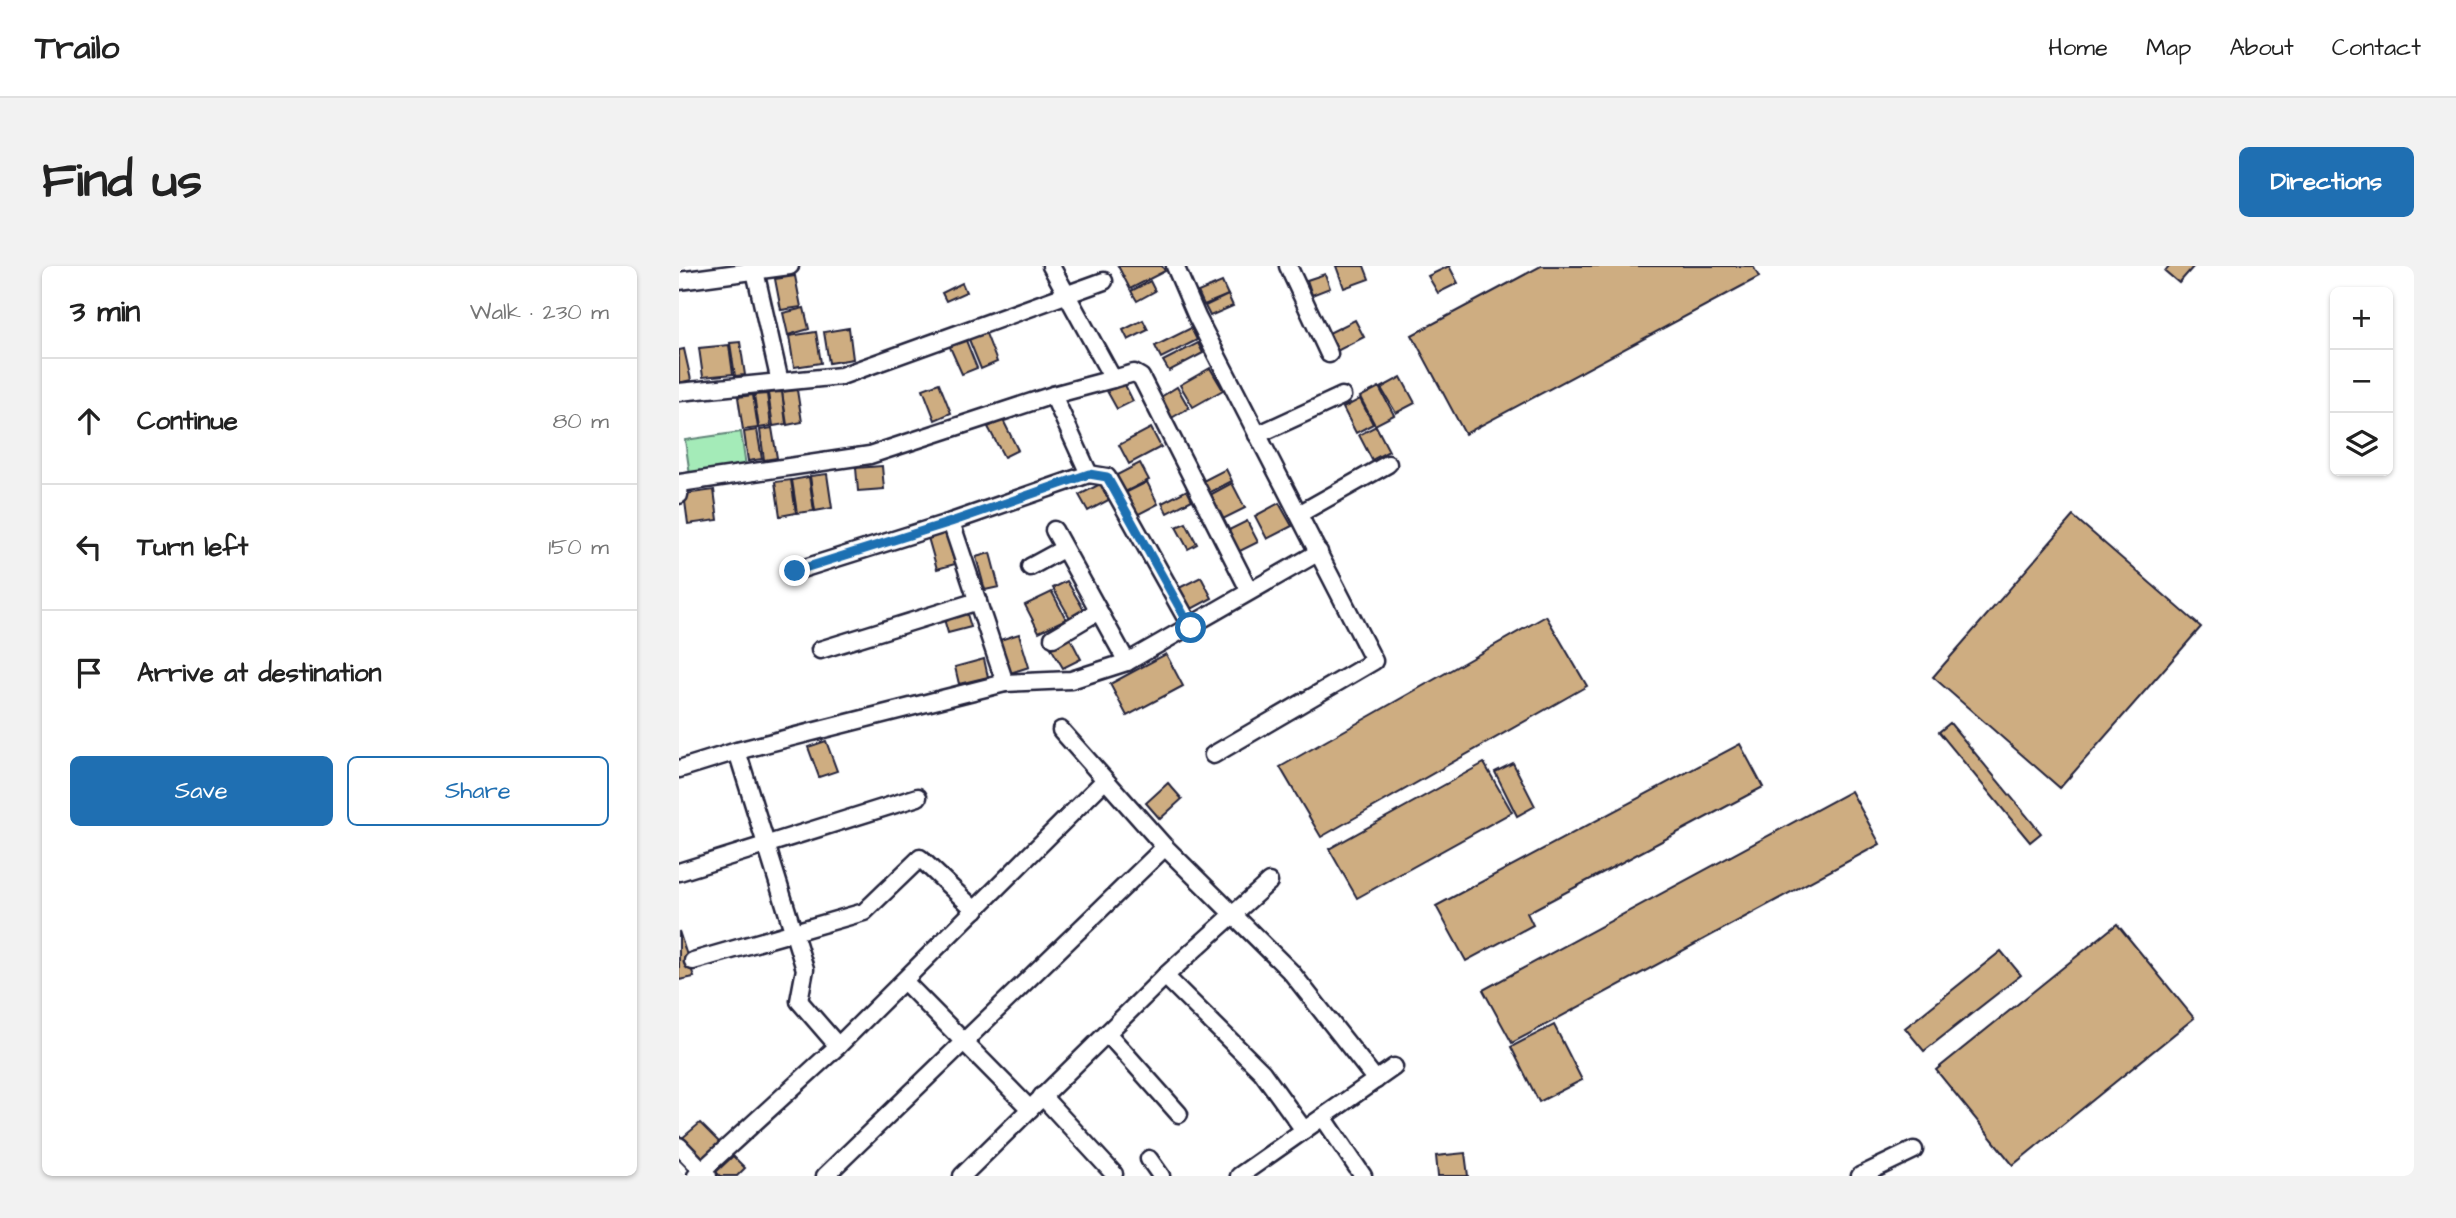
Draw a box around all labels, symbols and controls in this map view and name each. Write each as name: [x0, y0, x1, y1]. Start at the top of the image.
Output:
text: Trailo: [35, 25, 119, 71]
text: Home: [2048, 31, 2108, 65]
text: Map: [2146, 31, 2191, 65]
text: About: [2229, 31, 2294, 65]
text: Contact: [2332, 31, 2421, 65]
button: Directions: [2239, 147, 2414, 217]
text: Find us: [42, 148, 202, 216]
map controls: [2330, 287, 2393, 476]
button: +: [2330, 287, 2393, 350]
text: 3 min: [70, 291, 140, 333]
text: Walk · 230 m: [470, 296, 609, 328]
button: −: [2330, 350, 2393, 413]
icon: ahead: [70, 402, 108, 440]
text: Continue: [137, 403, 238, 439]
text: 80 m: [552, 405, 609, 437]
button: layers: [2330, 413, 2393, 476]
icon: left: [70, 528, 108, 566]
text: Turn left: [137, 529, 248, 565]
text: 150 m: [548, 531, 609, 563]
route end: [779, 555, 810, 586]
route start: [1175, 612, 1206, 643]
icon: arrive: [70, 654, 108, 692]
text: Arrive at destination: [137, 655, 382, 691]
button: Save: [70, 756, 333, 826]
button: Share: [347, 756, 609, 826]

